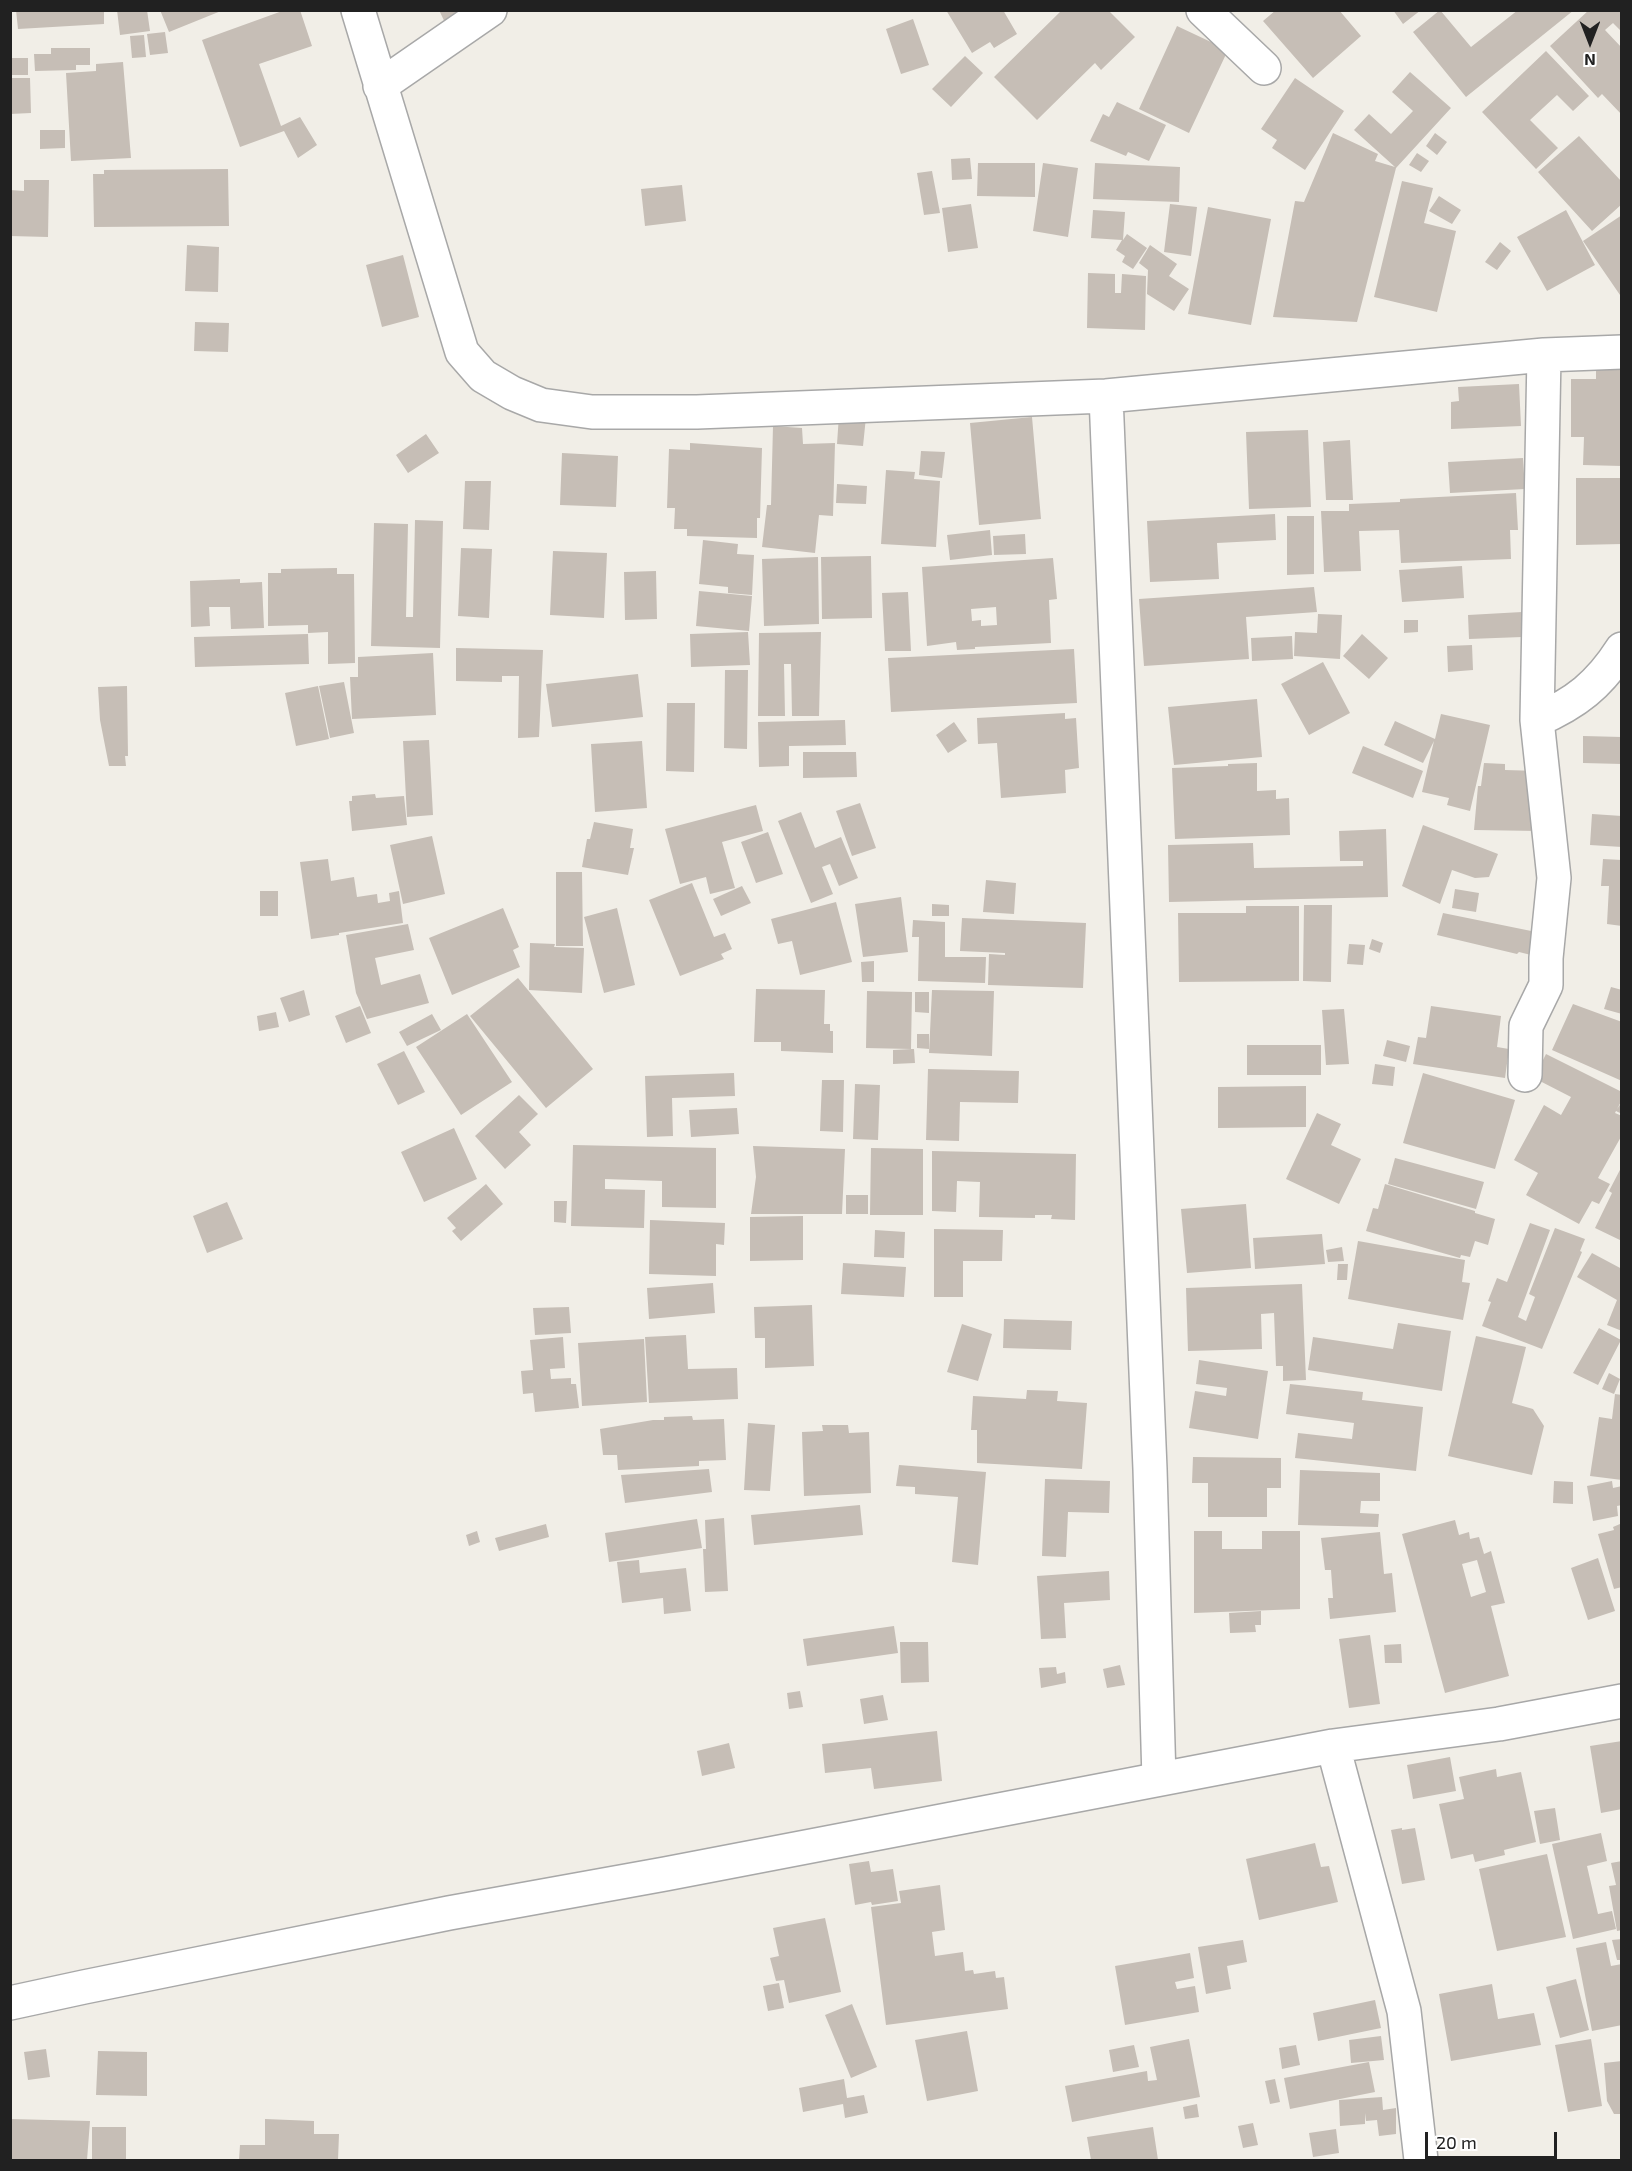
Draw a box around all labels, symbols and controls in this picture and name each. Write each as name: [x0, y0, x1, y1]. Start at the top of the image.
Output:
north arrow: [1560, 12, 1620, 72]
text: N: [1584, 51, 1596, 70]
scale bar: [1428, 2120, 1560, 2158]
text: 20 m: [1436, 2131, 1477, 2153]

